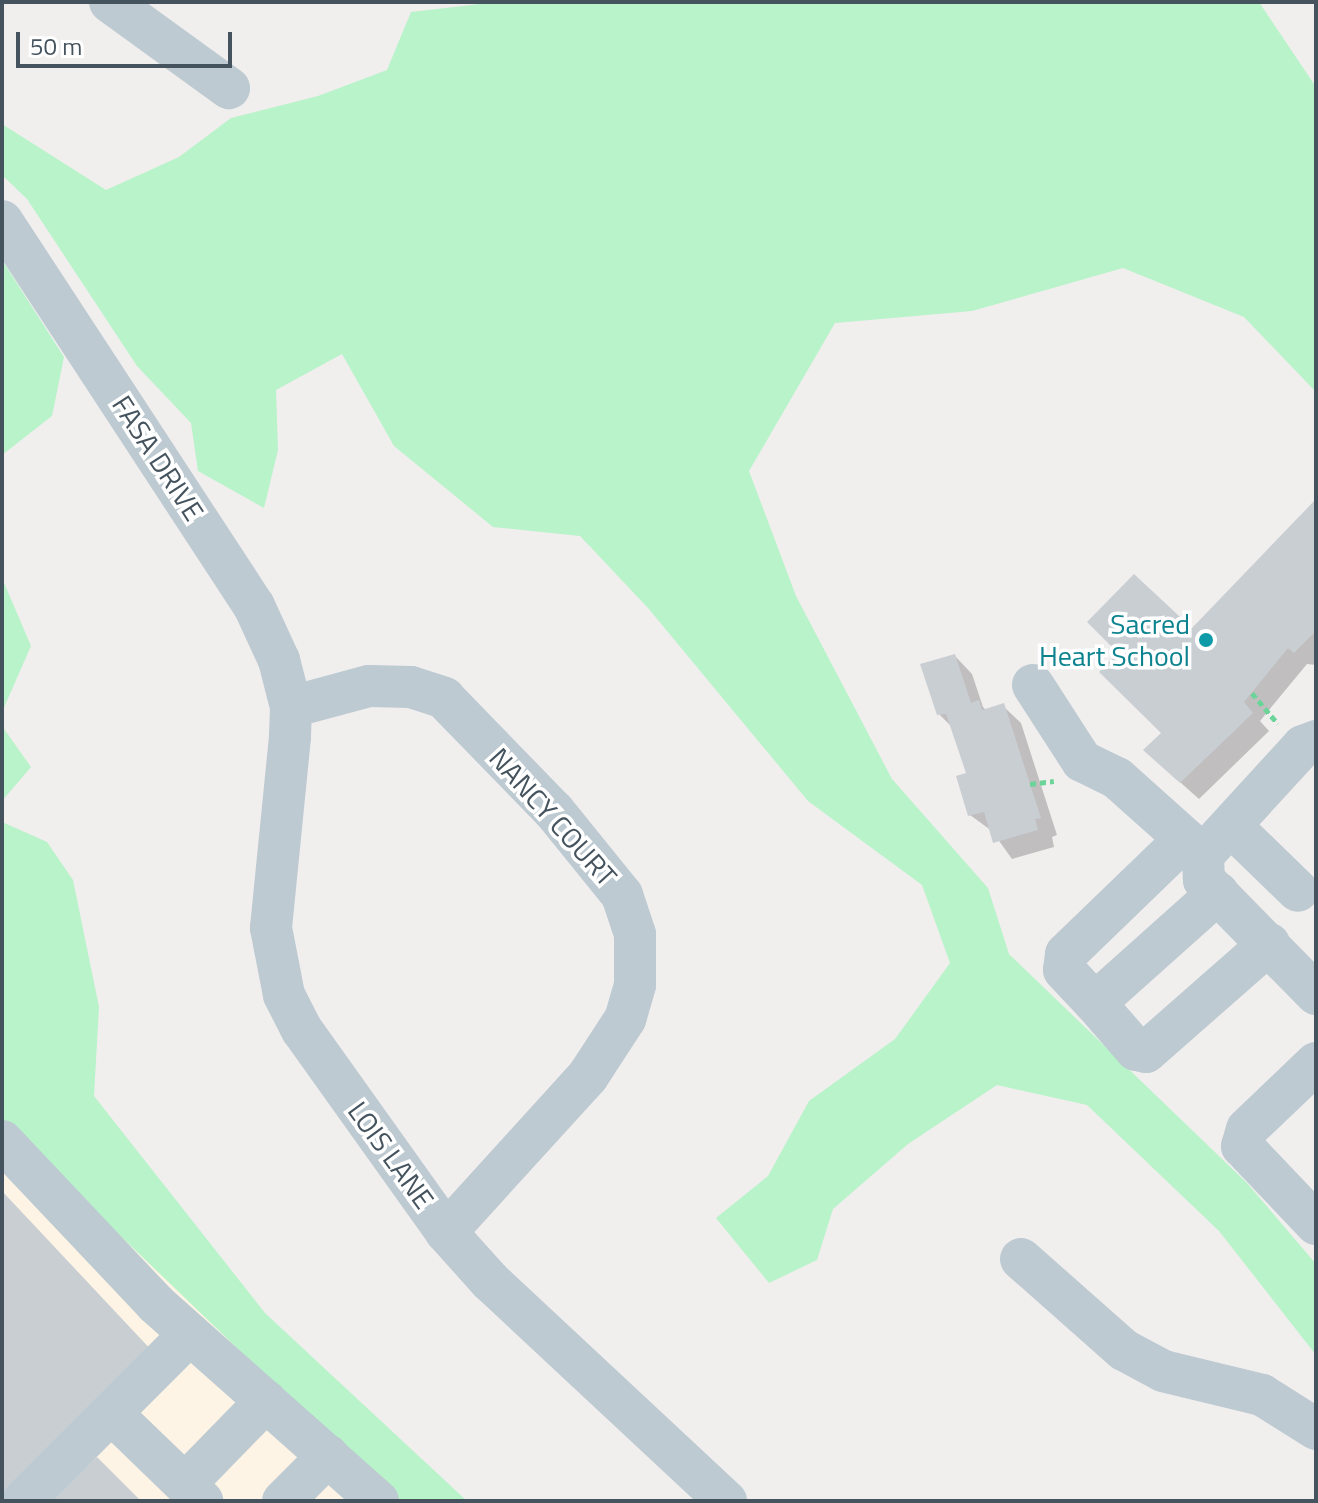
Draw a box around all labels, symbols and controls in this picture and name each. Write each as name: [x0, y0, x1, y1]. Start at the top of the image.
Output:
scale bar: [20, 16, 236, 66]
text: 50 m: [30, 28, 82, 64]
street label: FASA DRIVE: [105, 389, 211, 527]
place label: Sacred Heart School: [1039, 607, 1190, 673]
marker: Sacred Heart School: [1197, 631, 1215, 649]
street label: NANCY COURT: [482, 741, 624, 893]
street label: LOIS LANE: [341, 1095, 441, 1215]

